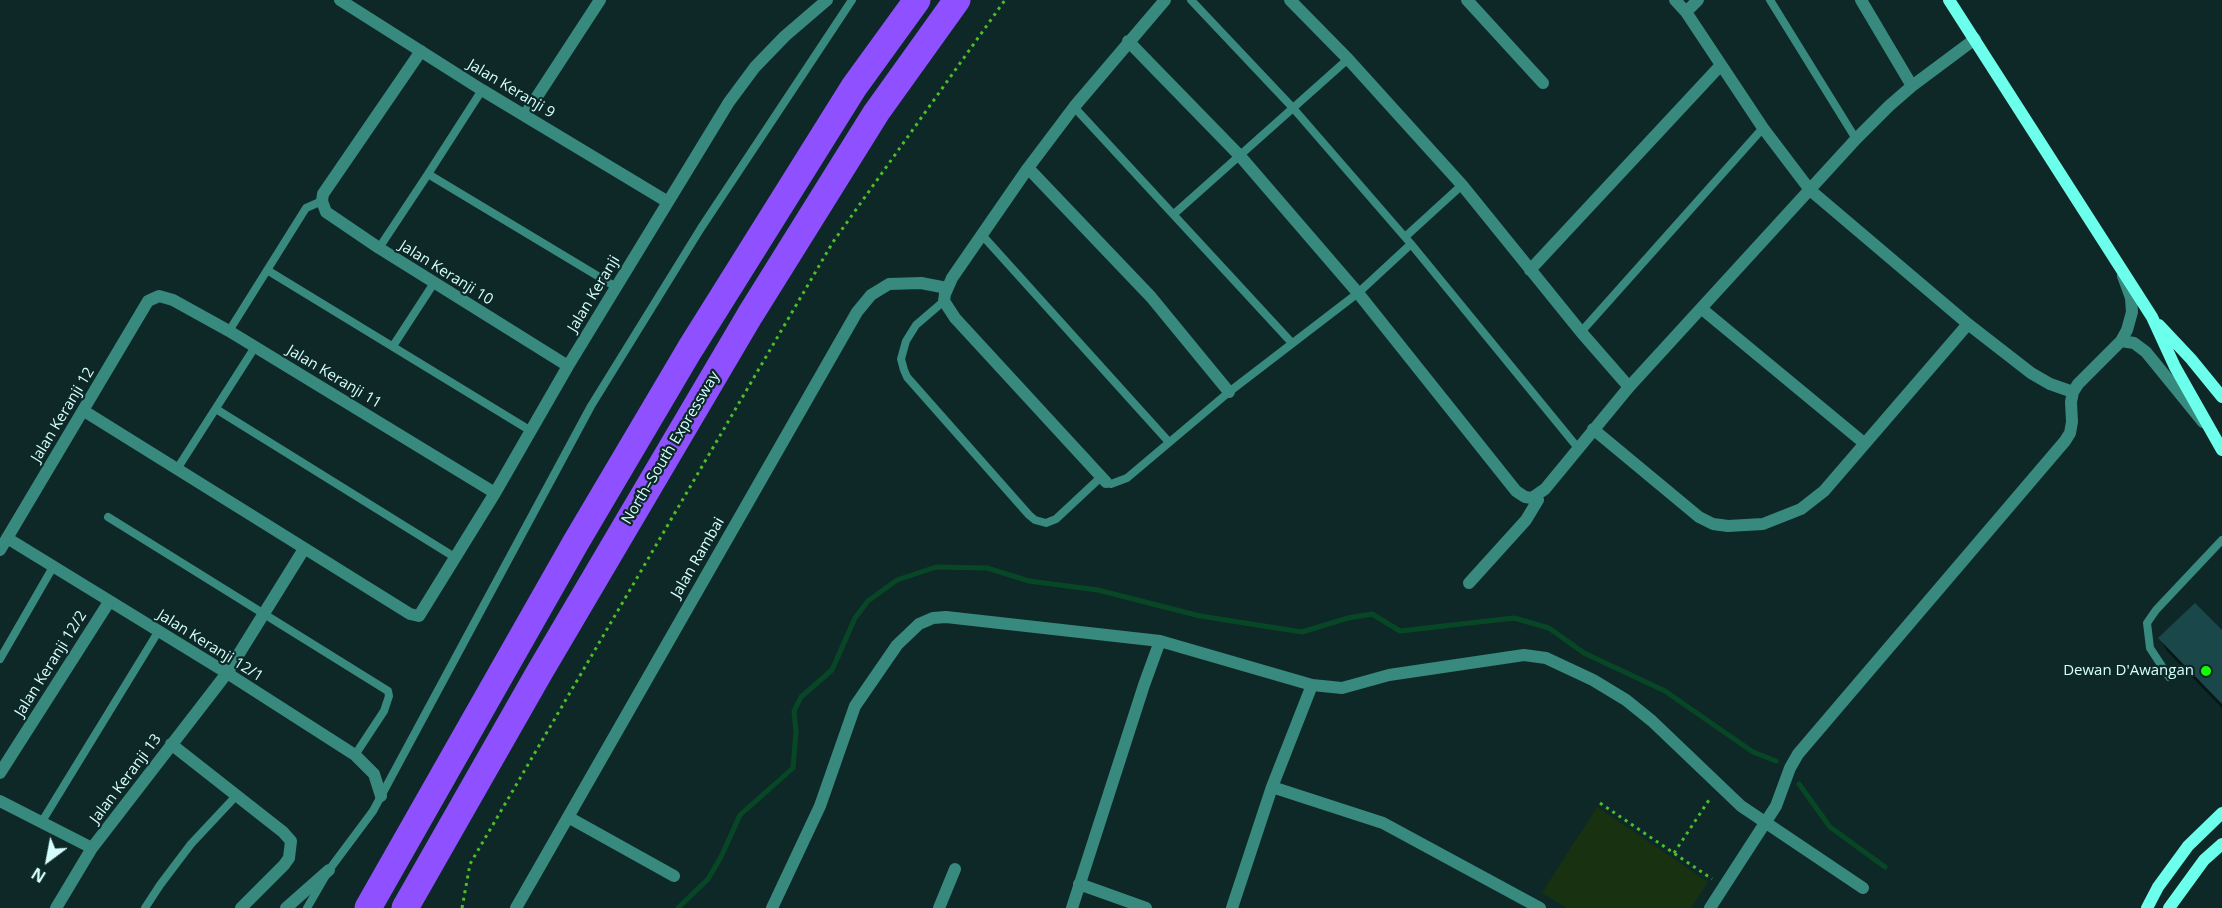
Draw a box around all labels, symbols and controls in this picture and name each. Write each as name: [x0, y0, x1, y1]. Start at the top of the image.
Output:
street label: Jalan Keranji 9: [464, 56, 558, 122]
street label: Jalan Keranji 10: [396, 237, 496, 309]
street label: Jalan Keranji: [564, 252, 624, 336]
street label: Jalan Keranji 11: [283, 342, 385, 412]
street label: Jalan Keranji 12: [28, 364, 98, 466]
street label: North–South Expressway: [618, 368, 724, 528]
street label: Jalan Rambai: [668, 514, 728, 602]
street label: Jalan Keranji 12/1: [154, 606, 266, 686]
street label: Jalan Keranji 12/2: [11, 608, 91, 720]
place label: Dewan D'Awangan: [2063, 662, 2194, 680]
marker: Dewan D'Awangan: [2199, 664, 2213, 678]
street label: Jalan Keranji 13: [86, 731, 166, 827]
north arrow: [18, 830, 78, 890]
text: N: [27, 862, 50, 888]

